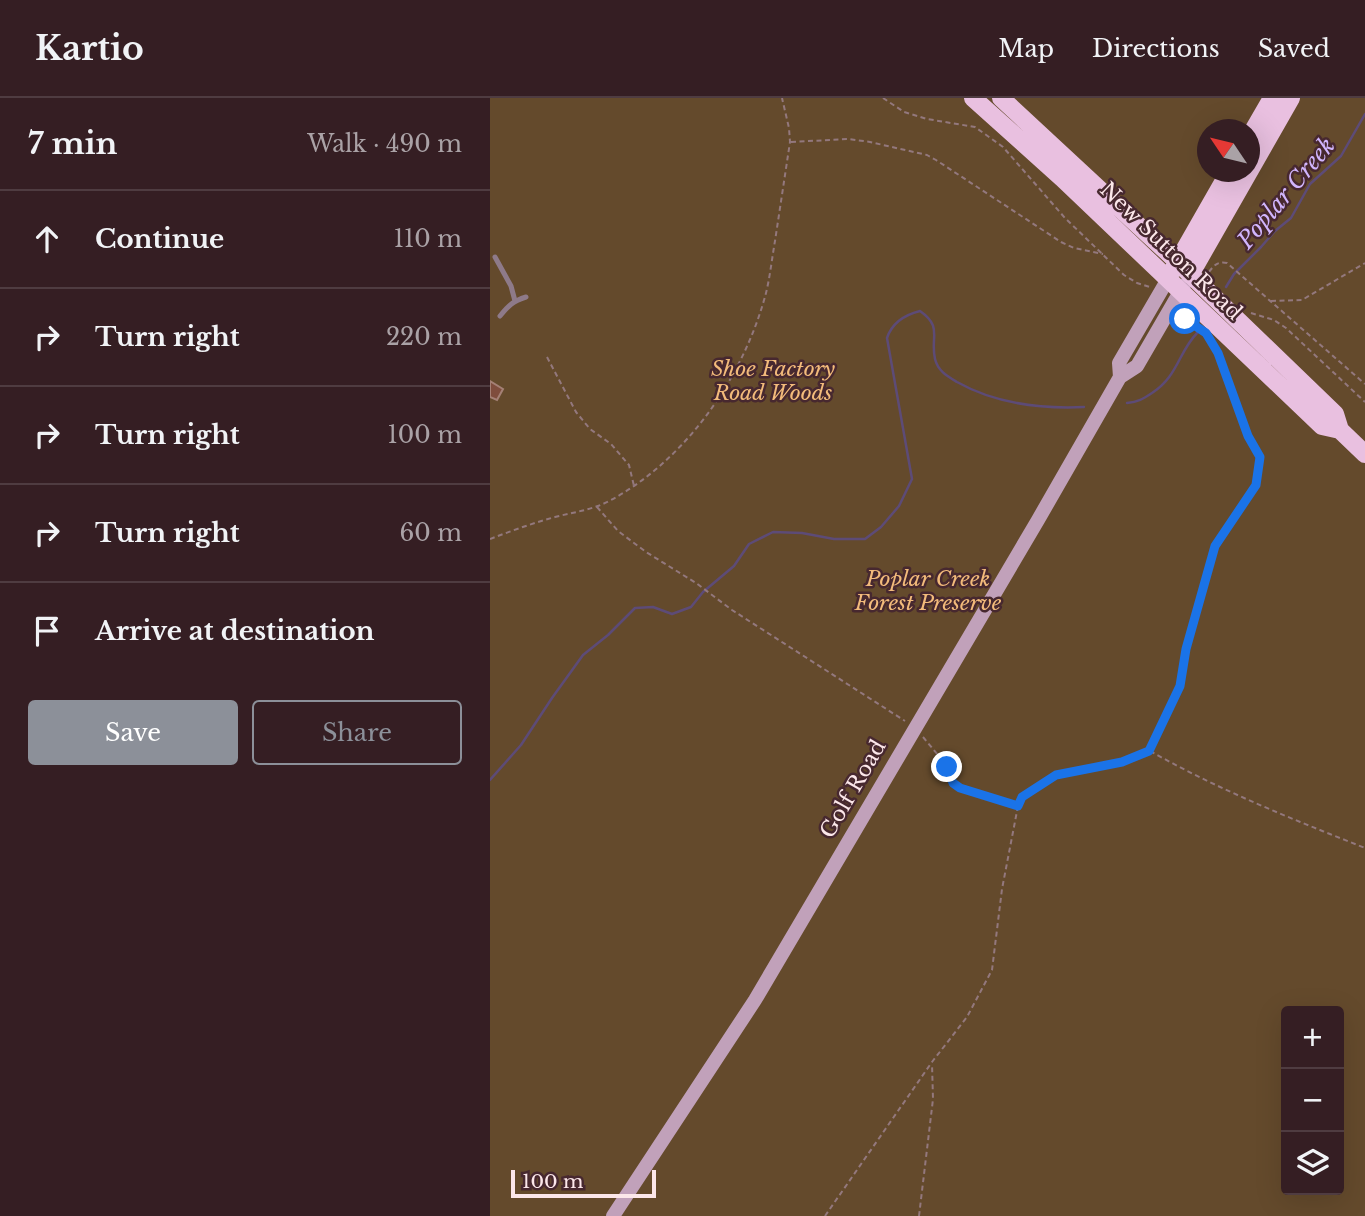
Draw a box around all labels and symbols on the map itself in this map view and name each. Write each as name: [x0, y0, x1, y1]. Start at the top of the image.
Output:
north arrow: [1197, 119, 1260, 182]
water label: Poplar Creek: [1231, 132, 1341, 255]
street label: New Sutton Road: [1095, 177, 1247, 325]
route start: [1169, 303, 1200, 334]
park label: Shoe Factory Road Woods: [711, 356, 835, 406]
park label: Poplar Creek Forest Preserve: [854, 566, 1002, 616]
street label: Golf Road: [814, 735, 892, 843]
route end: [931, 751, 962, 782]
scale bar: [511, 1167, 656, 1199]

